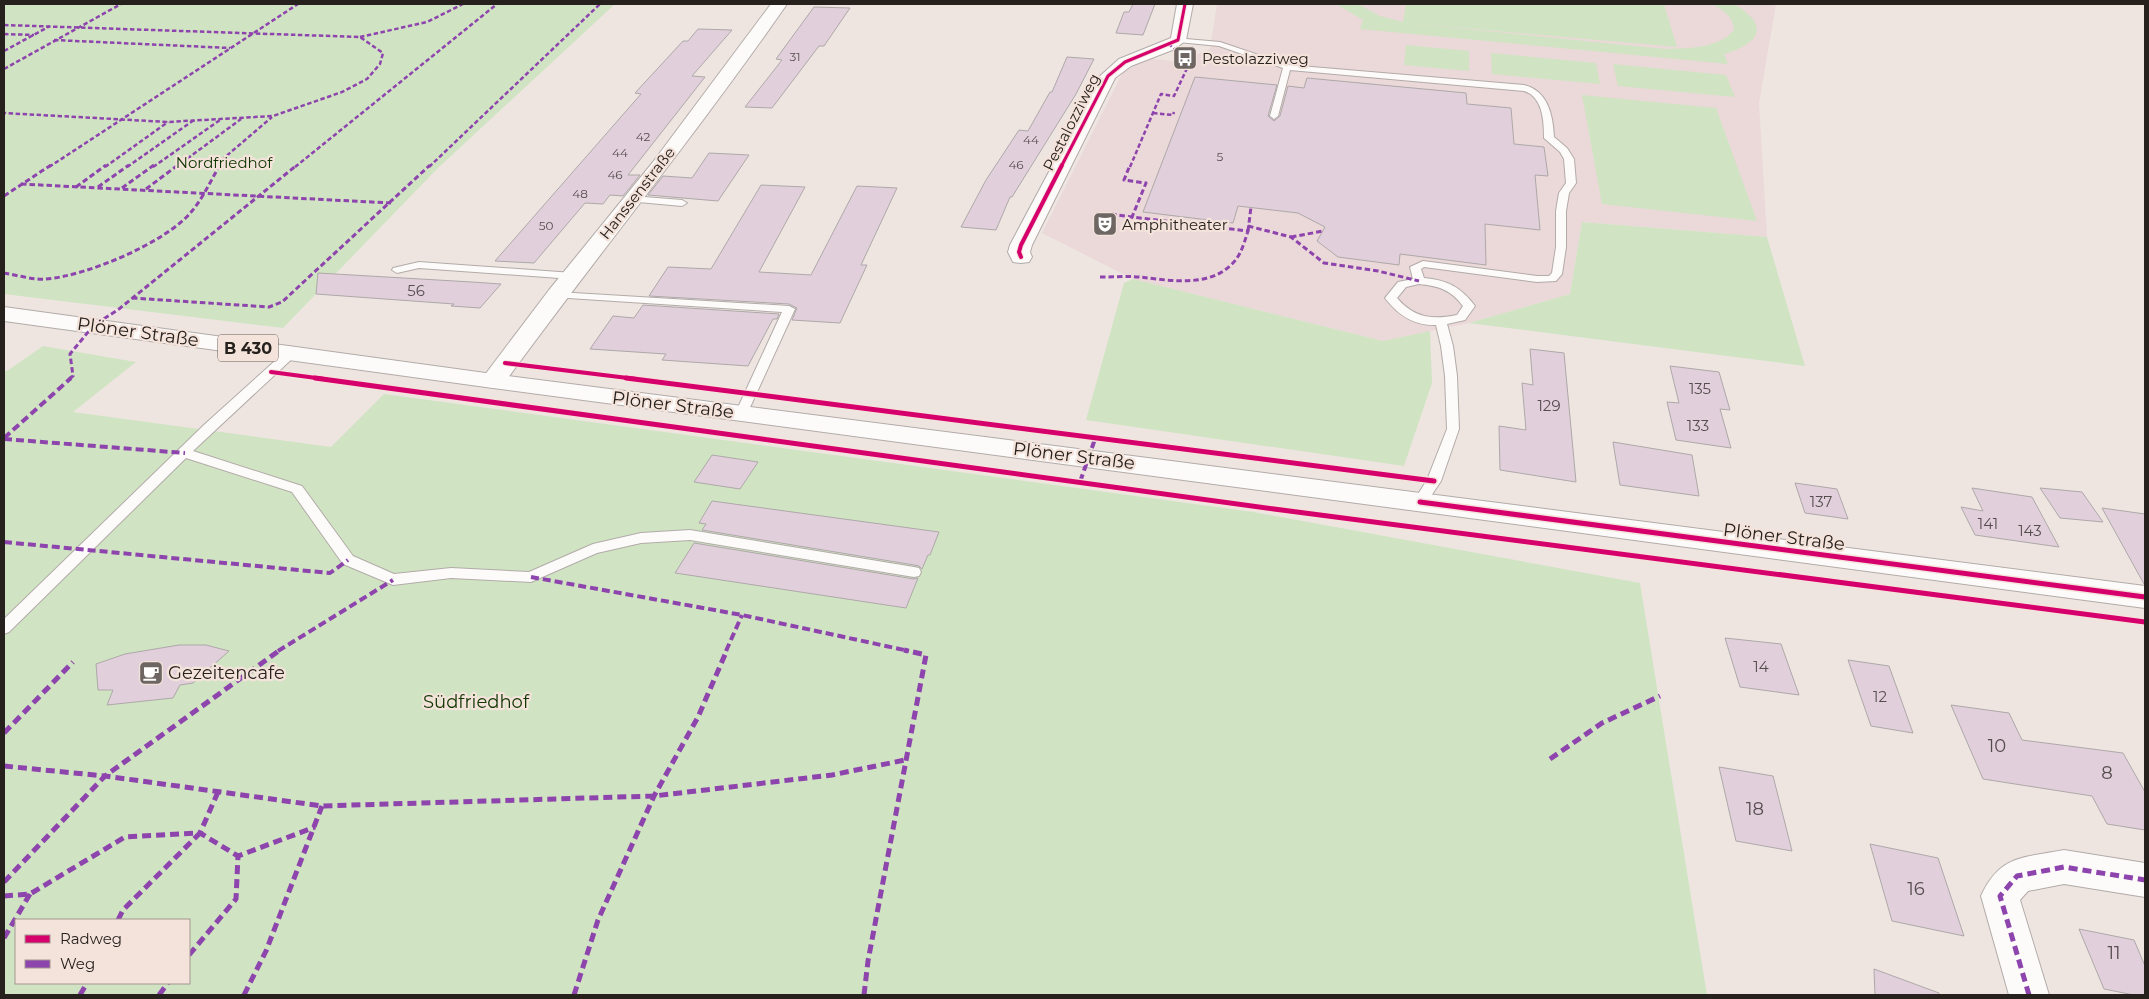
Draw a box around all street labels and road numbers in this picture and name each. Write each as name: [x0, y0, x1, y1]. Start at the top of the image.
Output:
street label: Pestalozziweg: [1038, 70, 1104, 174]
street label: Hanssenstraße: [595, 143, 679, 243]
street label: Plöner Straße: [76, 313, 200, 351]
road number: B 430: [218, 334, 278, 362]
street label: Plöner Straße: [611, 387, 735, 423]
street label: Plöner Straße: [1012, 438, 1136, 474]
street label: Plöner Straße: [1722, 519, 1846, 555]

